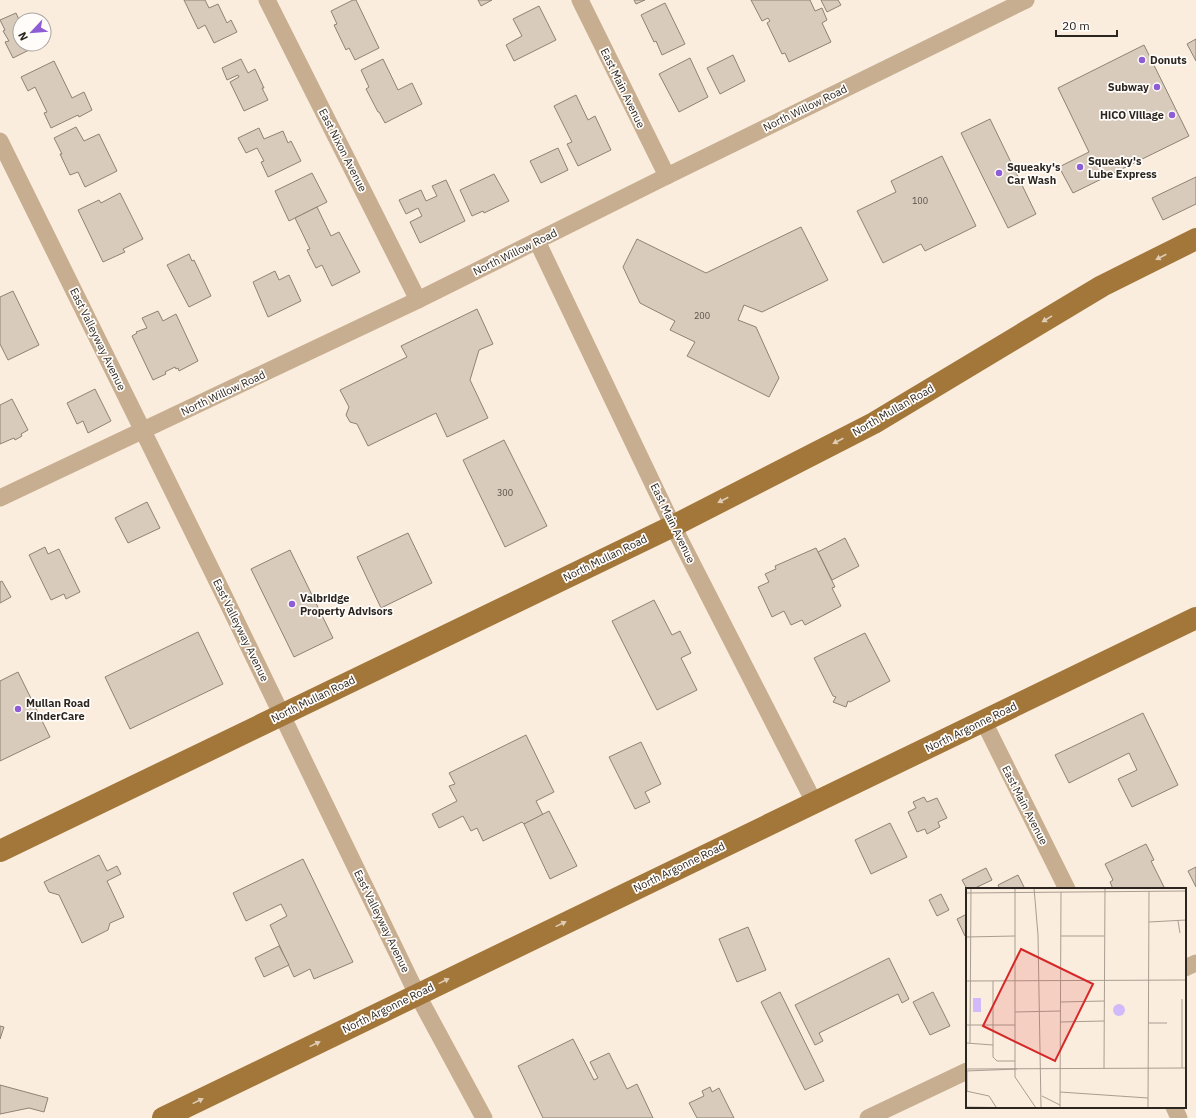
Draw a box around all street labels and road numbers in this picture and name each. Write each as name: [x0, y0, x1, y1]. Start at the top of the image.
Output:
street label: East Main Avenue: [598, 46, 648, 130]
street label: North Willow Road: [761, 82, 849, 134]
street label: East Nixon Avenue: [316, 106, 370, 194]
street label: North Willow Road: [471, 226, 559, 278]
street label: East Valleyway Avenue: [67, 285, 129, 393]
street label: North Willow Road: [179, 367, 267, 419]
street label: North Mullan Road: [850, 381, 936, 439]
street label: East Main Avenue: [648, 481, 698, 565]
street label: North Mullan Road: [561, 532, 649, 584]
street label: East Valleyway Avenue: [210, 576, 272, 684]
street label: North Mullan Road: [269, 673, 357, 725]
street label: North Argonne Road: [923, 699, 1019, 755]
street label: East Main Avenue: [999, 763, 1051, 847]
street label: North Argonne Road: [631, 839, 727, 895]
street label: East Valleyway Avenue: [351, 867, 413, 975]
street label: North Argonne Road: [340, 980, 436, 1036]

